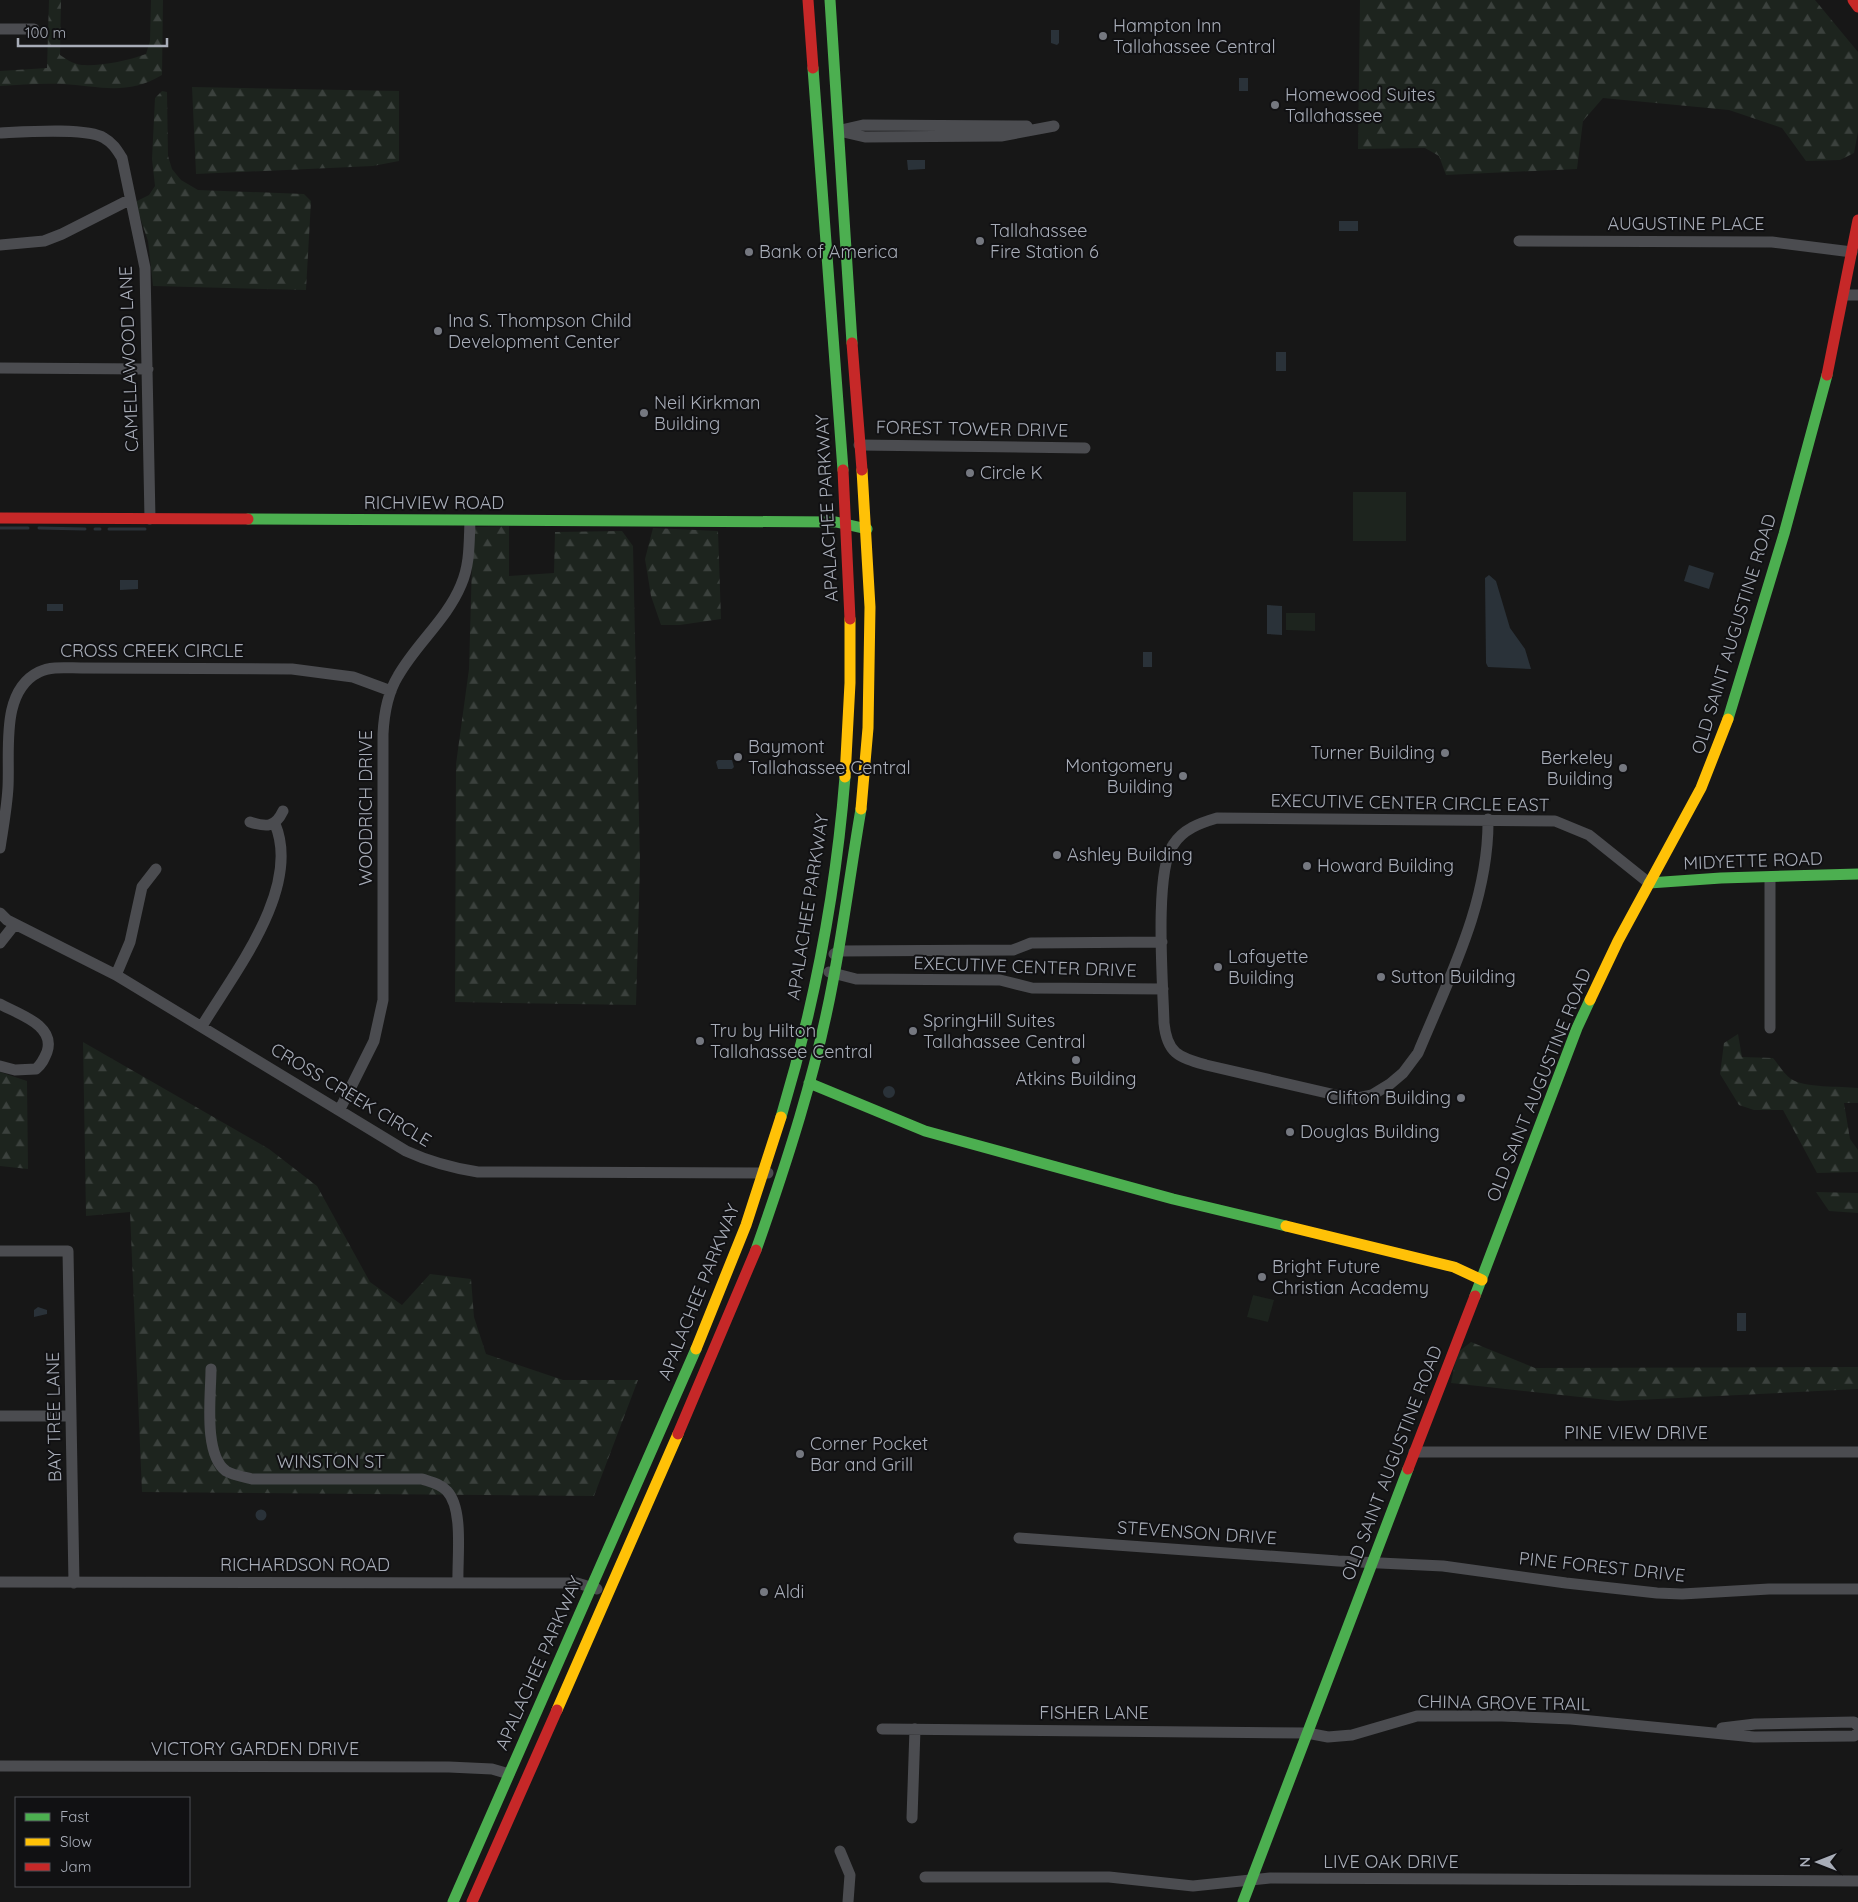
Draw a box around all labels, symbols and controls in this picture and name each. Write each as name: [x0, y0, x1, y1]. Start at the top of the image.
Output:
place label: Hampton Inn Tallahassee Central: [1113, 14, 1276, 58]
scale bar: [18, 15, 166, 47]
text: 100 m: [25, 23, 66, 42]
marker: Hampton Inn Tallahassee Central: [1097, 30, 1109, 42]
place label: Homewood Suites Tallahassee: [1285, 83, 1435, 127]
marker: Homewood Suites Tallahassee: [1269, 99, 1281, 111]
street label: AUGUSTINE PLACE: [1607, 212, 1765, 235]
place label: Tallahassee Fire Station 6: [990, 219, 1099, 263]
marker: Tallahassee Fire Station 6: [974, 235, 986, 247]
place label: Bank of America: [759, 240, 898, 263]
marker: Bank of America: [743, 246, 755, 258]
street label: CAMELLAWOOD LANE: [114, 266, 143, 452]
place label: Ina S. Thompson Child Development Center: [448, 309, 632, 353]
marker: Ina S. Thompson Child Development Center: [432, 325, 444, 337]
place label: Neil Kirkman Building: [654, 391, 760, 435]
marker: Neil Kirkman Building: [638, 407, 650, 419]
street label: APALACHEE PARKWAY: [810, 413, 843, 603]
street label: FOREST TOWER DRIVE: [876, 415, 1068, 442]
place label: Circle K: [980, 461, 1043, 484]
marker: Circle K: [964, 467, 976, 479]
street label: RICHVIEW ROAD: [364, 491, 504, 514]
street label: OLD SAINT AUGUSTINE ROAD: [1686, 511, 1781, 757]
street label: CROSS CREEK CIRCLE: [60, 639, 244, 662]
street label: WOODRICH DRIVE: [354, 730, 377, 886]
place label: Baymont Tallahassee Central: [748, 735, 911, 779]
place label: Turner Building: [1311, 741, 1435, 764]
place label: Berkeley Building: [1541, 746, 1613, 790]
marker: Turner Building: [1439, 747, 1451, 759]
marker: Baymont Tallahassee Central: [732, 751, 744, 763]
place label: Montgomery Building: [1065, 754, 1173, 798]
marker: Berkeley Building: [1617, 762, 1629, 774]
marker: Montgomery Building: [1177, 770, 1189, 782]
street label: EXECUTIVE CENTER CIRCLE EAST: [1270, 789, 1550, 816]
street label: APALACHEE PARKWAY: [781, 812, 834, 1002]
place label: Ashley Building: [1067, 843, 1193, 866]
street label: MIDYETTE ROAD: [1683, 847, 1823, 874]
marker: Ashley Building: [1051, 849, 1063, 861]
place label: Howard Building: [1317, 854, 1454, 877]
marker: Howard Building: [1301, 860, 1313, 872]
place label: Lafayette Building: [1228, 945, 1308, 989]
street label: EXECUTIVE CENTER DRIVE: [913, 951, 1137, 982]
marker: Lafayette Building: [1212, 961, 1224, 973]
place label: Sutton Building: [1391, 965, 1516, 988]
street label: OLD SAINT AUGUSTINE ROAD: [1481, 965, 1596, 1205]
marker: Sutton Building: [1375, 971, 1387, 983]
place label: SpringHill Suites Tallahassee Central: [923, 1009, 1086, 1053]
place label: Tru by Hilton Tallahassee Central: [710, 1019, 873, 1063]
marker: SpringHill Suites Tallahassee Central: [907, 1025, 919, 1037]
marker: Tru by Hilton Tallahassee Central: [694, 1035, 706, 1047]
street label: CROSS CREEK CIRCLE: [267, 1037, 436, 1152]
marker: Atkins Building: [1070, 1054, 1082, 1066]
place label: Atkins Building: [1015, 1067, 1137, 1090]
place label: Clifton Building: [1326, 1086, 1451, 1109]
marker: Clifton Building: [1455, 1092, 1467, 1104]
place label: Douglas Building: [1300, 1120, 1440, 1143]
marker: Douglas Building: [1284, 1126, 1296, 1138]
street label: APALACHEE PARKWAY: [653, 1200, 744, 1383]
place label: Bright Future Christian Academy: [1272, 1255, 1429, 1299]
marker: Bright Future Christian Academy: [1256, 1271, 1268, 1283]
street label: OLD SAINT AUGUSTINE ROAD: [1336, 1342, 1447, 1584]
street label: BAY TREE LANE: [41, 1352, 66, 1482]
street label: PINE VIEW DRIVE: [1564, 1421, 1708, 1444]
place label: Corner Pocket Bar and Grill: [810, 1432, 928, 1476]
marker: Corner Pocket Bar and Grill: [794, 1448, 806, 1460]
street label: WINSTON ST: [277, 1450, 385, 1473]
street label: STEVENSON DRIVE: [1116, 1515, 1278, 1550]
street label: PINE FOREST DRIVE: [1518, 1546, 1686, 1587]
street label: RICHARDSON ROAD: [220, 1553, 390, 1576]
street label: APALACHEE PARKWAY: [490, 1572, 587, 1753]
place label: Aldi: [774, 1580, 804, 1603]
marker: Aldi: [758, 1586, 770, 1598]
street label: CHINA GROVE TRAIL: [1418, 1689, 1591, 1716]
street label: FISHER LANE: [1039, 1701, 1149, 1724]
street label: VICTORY GARDEN DRIVE: [151, 1737, 359, 1760]
legend: [15, 1797, 190, 1887]
text: Fast: [60, 1807, 89, 1826]
text: Slow: [60, 1832, 92, 1851]
north arrow: [1793, 1837, 1843, 1887]
street label: LIVE OAK DRIVE: [1323, 1850, 1459, 1873]
text: Jam: [60, 1857, 91, 1876]
text: N: [1796, 1857, 1814, 1867]

